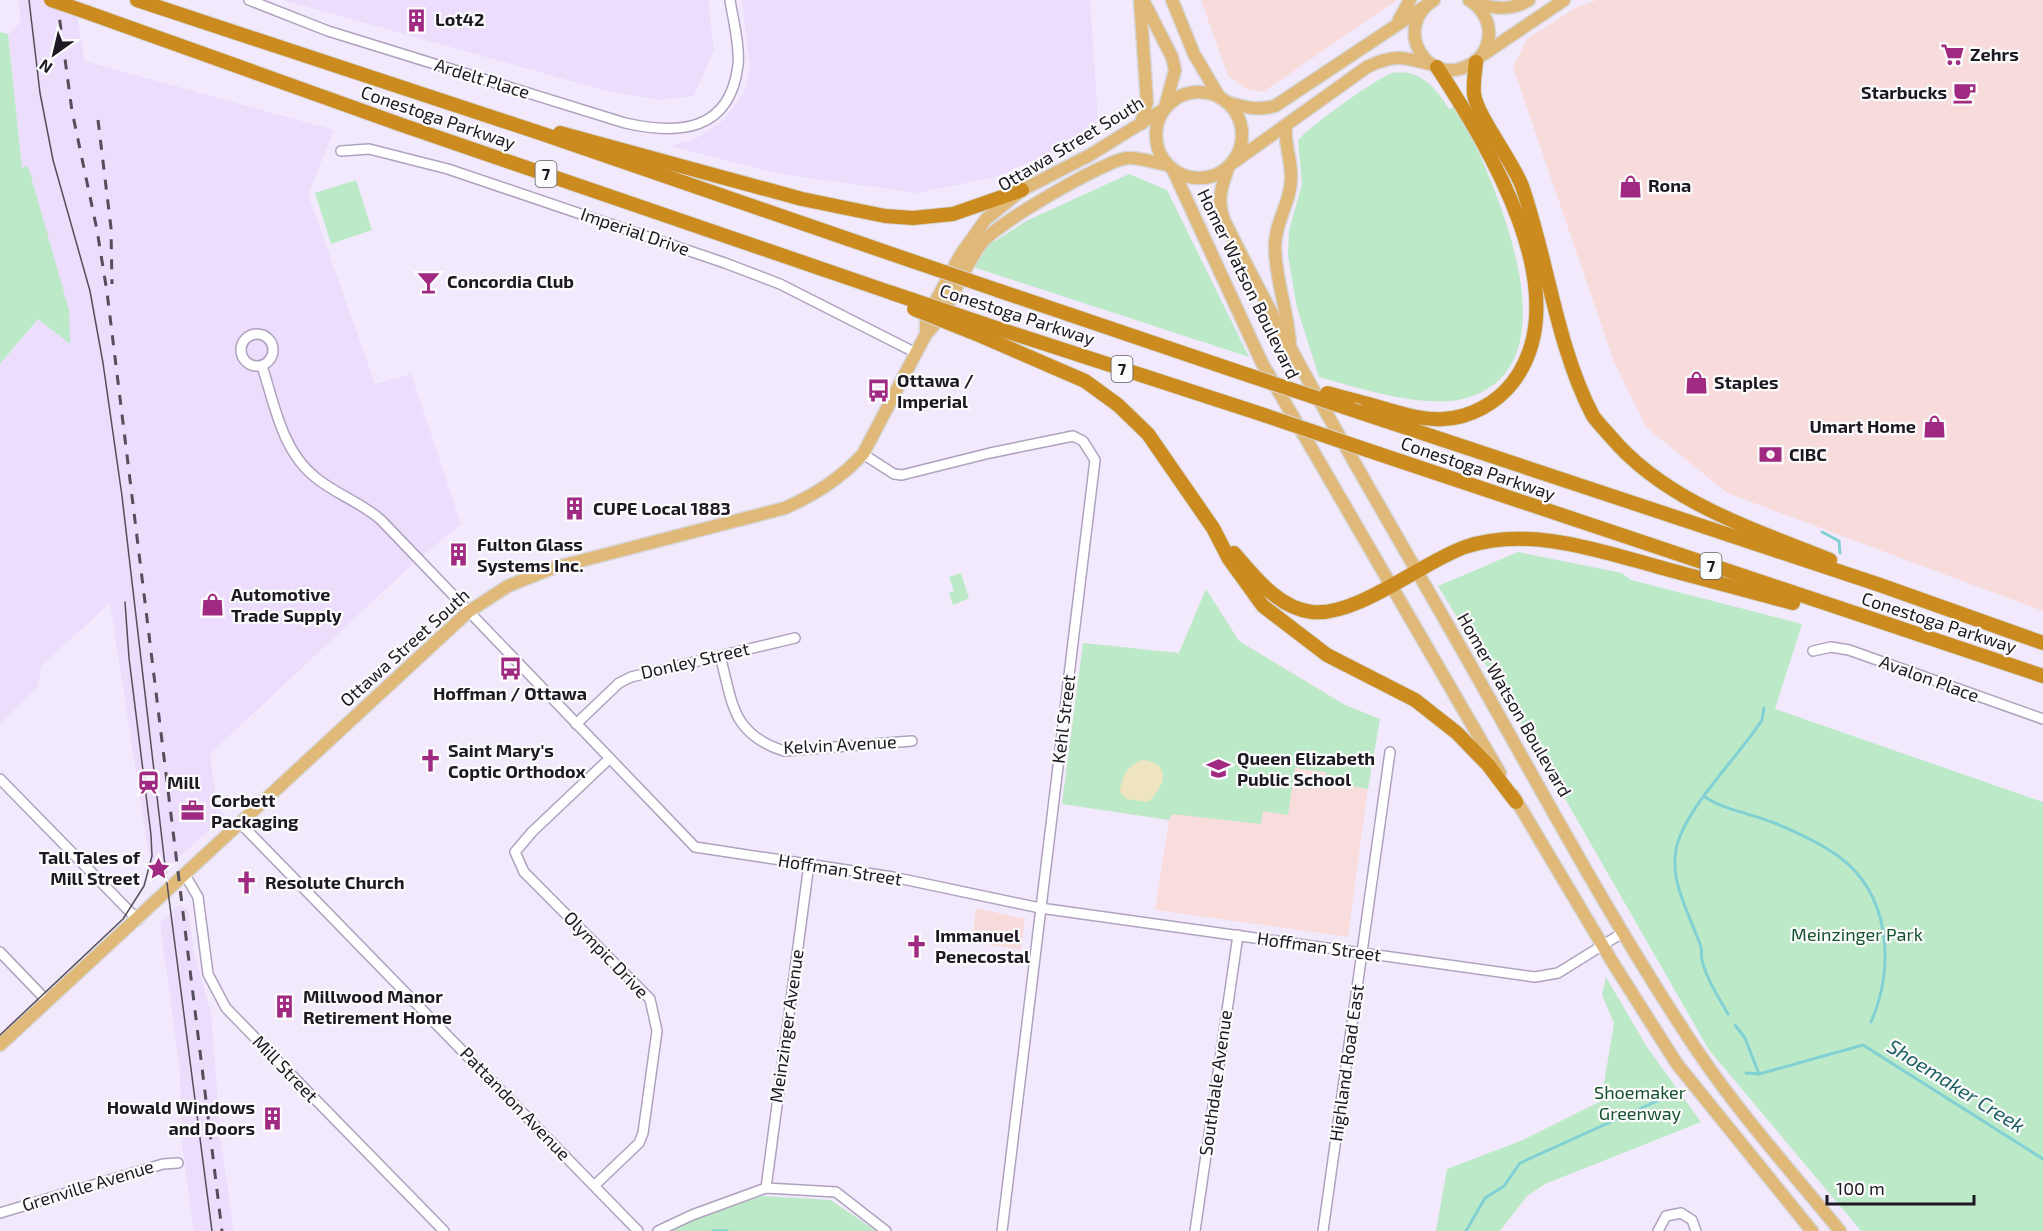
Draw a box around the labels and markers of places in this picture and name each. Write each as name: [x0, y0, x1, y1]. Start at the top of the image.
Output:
building icon: Lot42: [404, 7, 430, 33]
place label: Lot42: [435, 8, 485, 30]
supermarket icon: Zehrs: [1939, 42, 1965, 68]
place label: Zehrs: [1970, 43, 2019, 65]
cafe icon: Starbucks: [1952, 80, 1978, 106]
place label: Starbucks: [1861, 81, 1947, 103]
shop icon: Rona: [1617, 173, 1643, 199]
place label: Rona: [1648, 174, 1691, 196]
bar icon: Concordia Club: [416, 269, 442, 295]
place label: Concordia Club: [447, 270, 574, 292]
place label: Ottawa / Imperial: [897, 369, 974, 412]
shop icon: Staples: [1683, 370, 1709, 396]
place label: Staples: [1714, 371, 1779, 393]
bus stop icon: Ottawa / Imperial: [866, 378, 892, 404]
shop icon: Umart Home: [1921, 414, 1947, 440]
place label: Umart Home: [1810, 415, 1916, 437]
bank icon: CIBC: [1758, 442, 1784, 468]
place label: CIBC: [1789, 443, 1827, 465]
building icon: CUPE Local 1883: [562, 496, 588, 522]
place label: CUPE Local 1883: [593, 497, 731, 519]
place label: Fulton Glass Systems Inc.: [477, 533, 584, 576]
building icon: Fulton Glass Systems Inc.: [446, 542, 472, 568]
place label: Automotive Trade Supply: [231, 583, 342, 626]
shop icon: Automotive Trade Supply: [200, 592, 226, 618]
bus stop icon: Hoffman / Ottawa: [497, 655, 523, 681]
place label: Hoffman / Ottawa: [433, 682, 587, 704]
place label: Saint Mary's Coptic Orthodox: [448, 739, 586, 782]
place label: Queen Elizabeth Public School: [1237, 747, 1375, 790]
church icon: Saint Mary's Coptic Orthodox: [417, 748, 443, 774]
school or university icon: Queen Elizabeth Public School: [1206, 756, 1232, 782]
station icon: Mill: [136, 770, 162, 796]
place label: Mill: [167, 771, 200, 793]
place label: Corbett Packaging: [211, 789, 299, 832]
office icon: Corbett Packaging: [180, 798, 206, 824]
place label: Tall Tales of Mill Street: [39, 846, 141, 889]
place icon: Tall Tales of Mill Street: [145, 855, 171, 881]
church icon: Resolute Church: [234, 870, 260, 896]
place label: Resolute Church: [265, 871, 404, 893]
place label: Immanuel Penecostal: [935, 924, 1030, 967]
church icon: Immanuel Penecostal: [904, 933, 930, 959]
place label: Millwood Manor Retirement Home: [303, 985, 452, 1028]
building icon: Millwood Manor Retirement Home: [272, 994, 298, 1020]
place label: Howald Windows and Doors: [107, 1096, 255, 1139]
building icon: Howald Windows and Doors: [260, 1105, 286, 1131]

